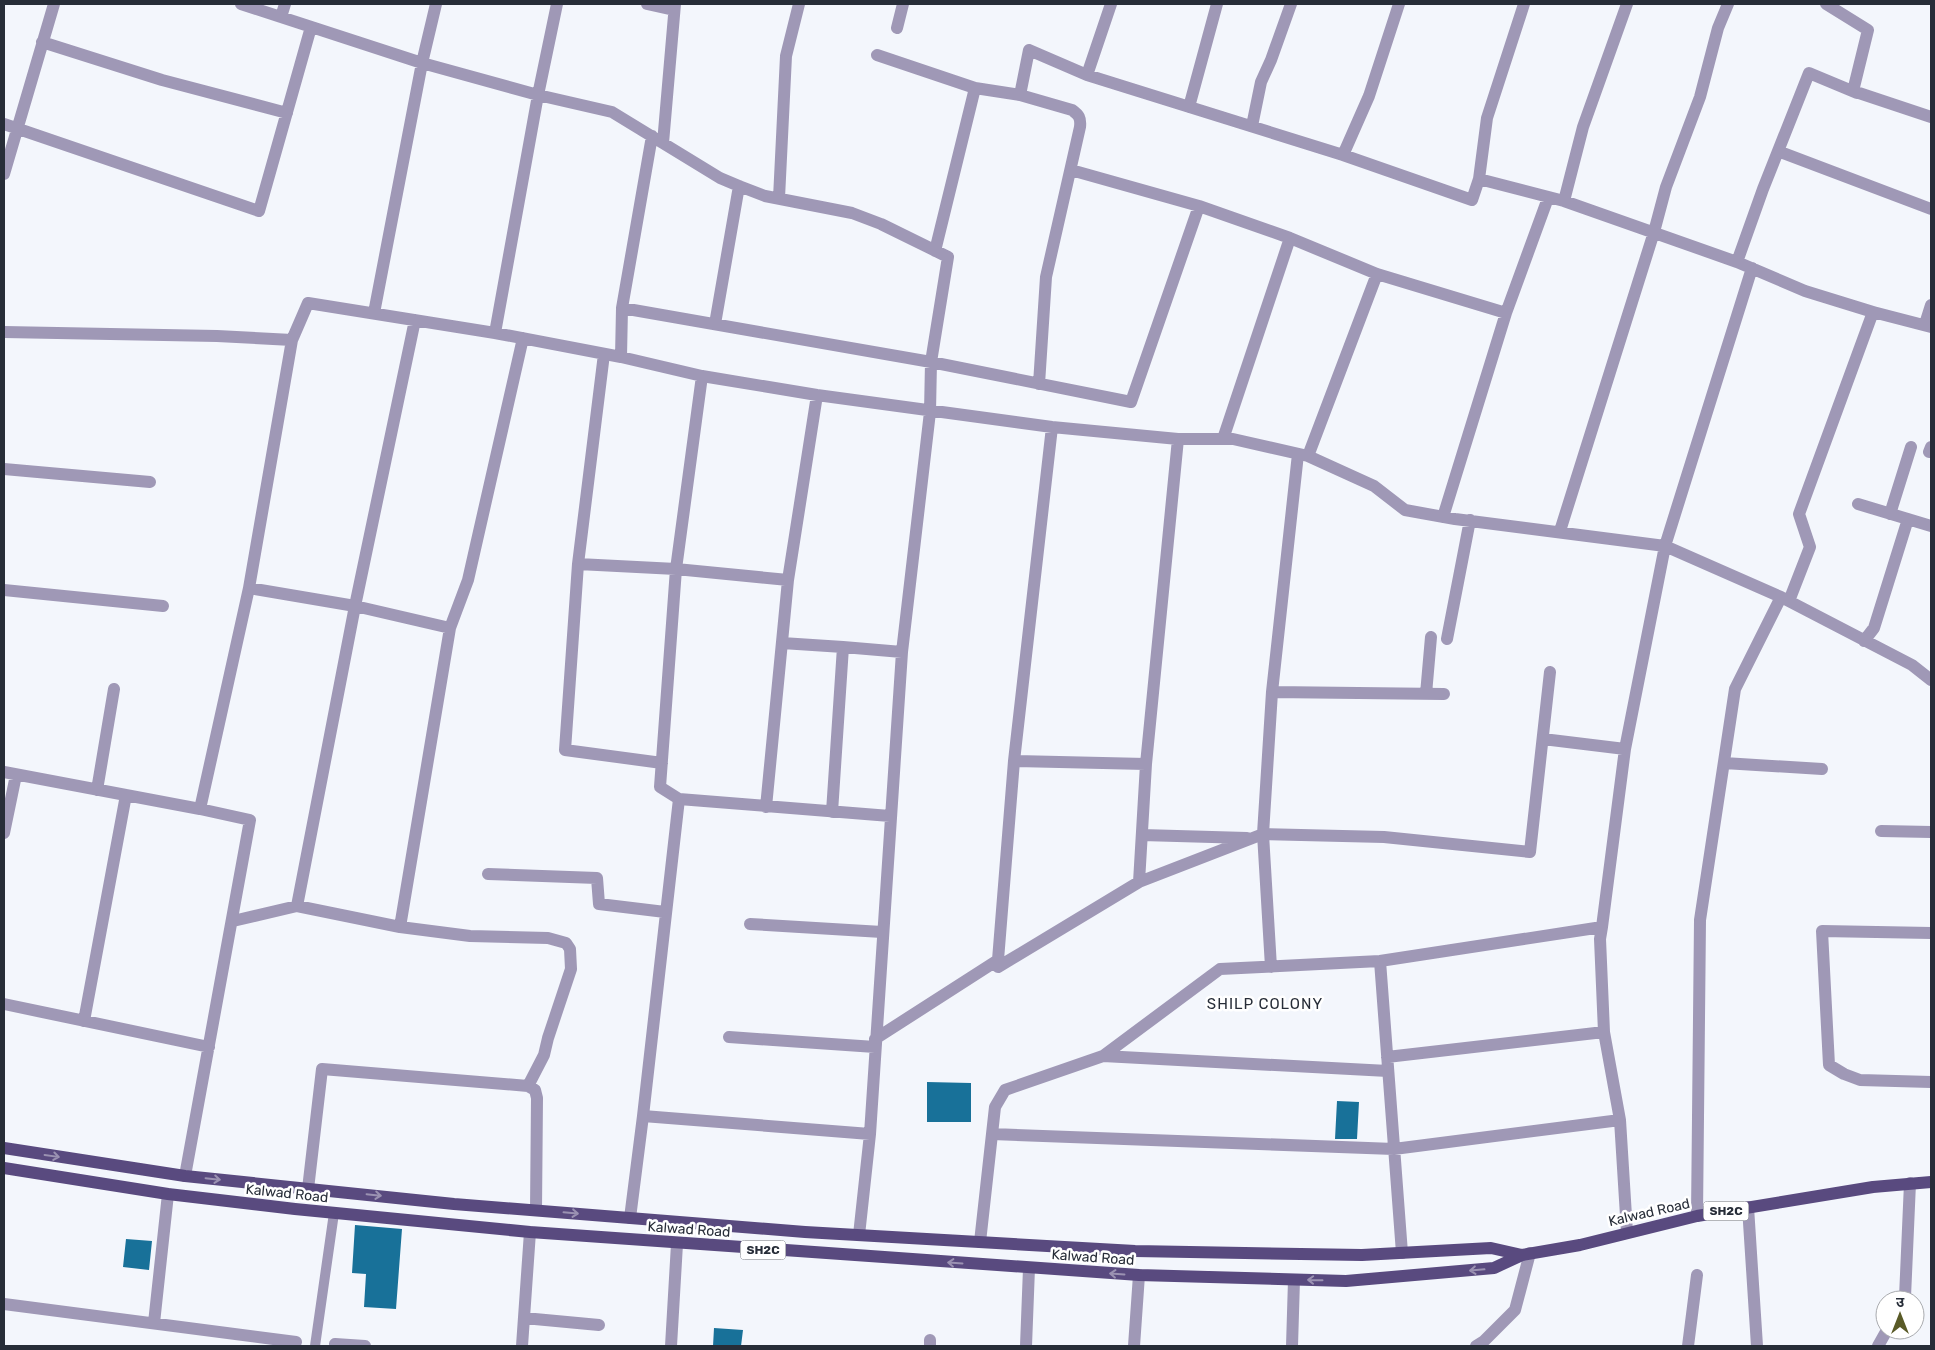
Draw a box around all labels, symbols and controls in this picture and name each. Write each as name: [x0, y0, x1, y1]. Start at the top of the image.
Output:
district label: SHILP COLONY: [1207, 995, 1323, 1013]
one-way arrow: [43, 1152, 59, 1162]
one-way arrow: [204, 1174, 220, 1184]
street label: Kalwad Road: [245, 1181, 329, 1206]
one-way arrow: [366, 1191, 382, 1200]
street label: Kalwad Road: [1607, 1195, 1692, 1230]
road number: SH2C: [1704, 1202, 1748, 1220]
one-way arrow: [563, 1208, 579, 1218]
street label: Kalwad Road: [647, 1218, 731, 1241]
road number: SH2C: [740, 1240, 786, 1260]
street label: Kalwad Road: [1051, 1246, 1135, 1269]
one-way arrow: [947, 1259, 963, 1268]
one-way arrow: [1469, 1265, 1485, 1275]
one-way arrow: [1110, 1269, 1126, 1279]
one-way arrow: [1307, 1275, 1323, 1285]
north arrow: [1875, 1290, 1925, 1340]
text: उ: [1896, 1294, 1905, 1311]

